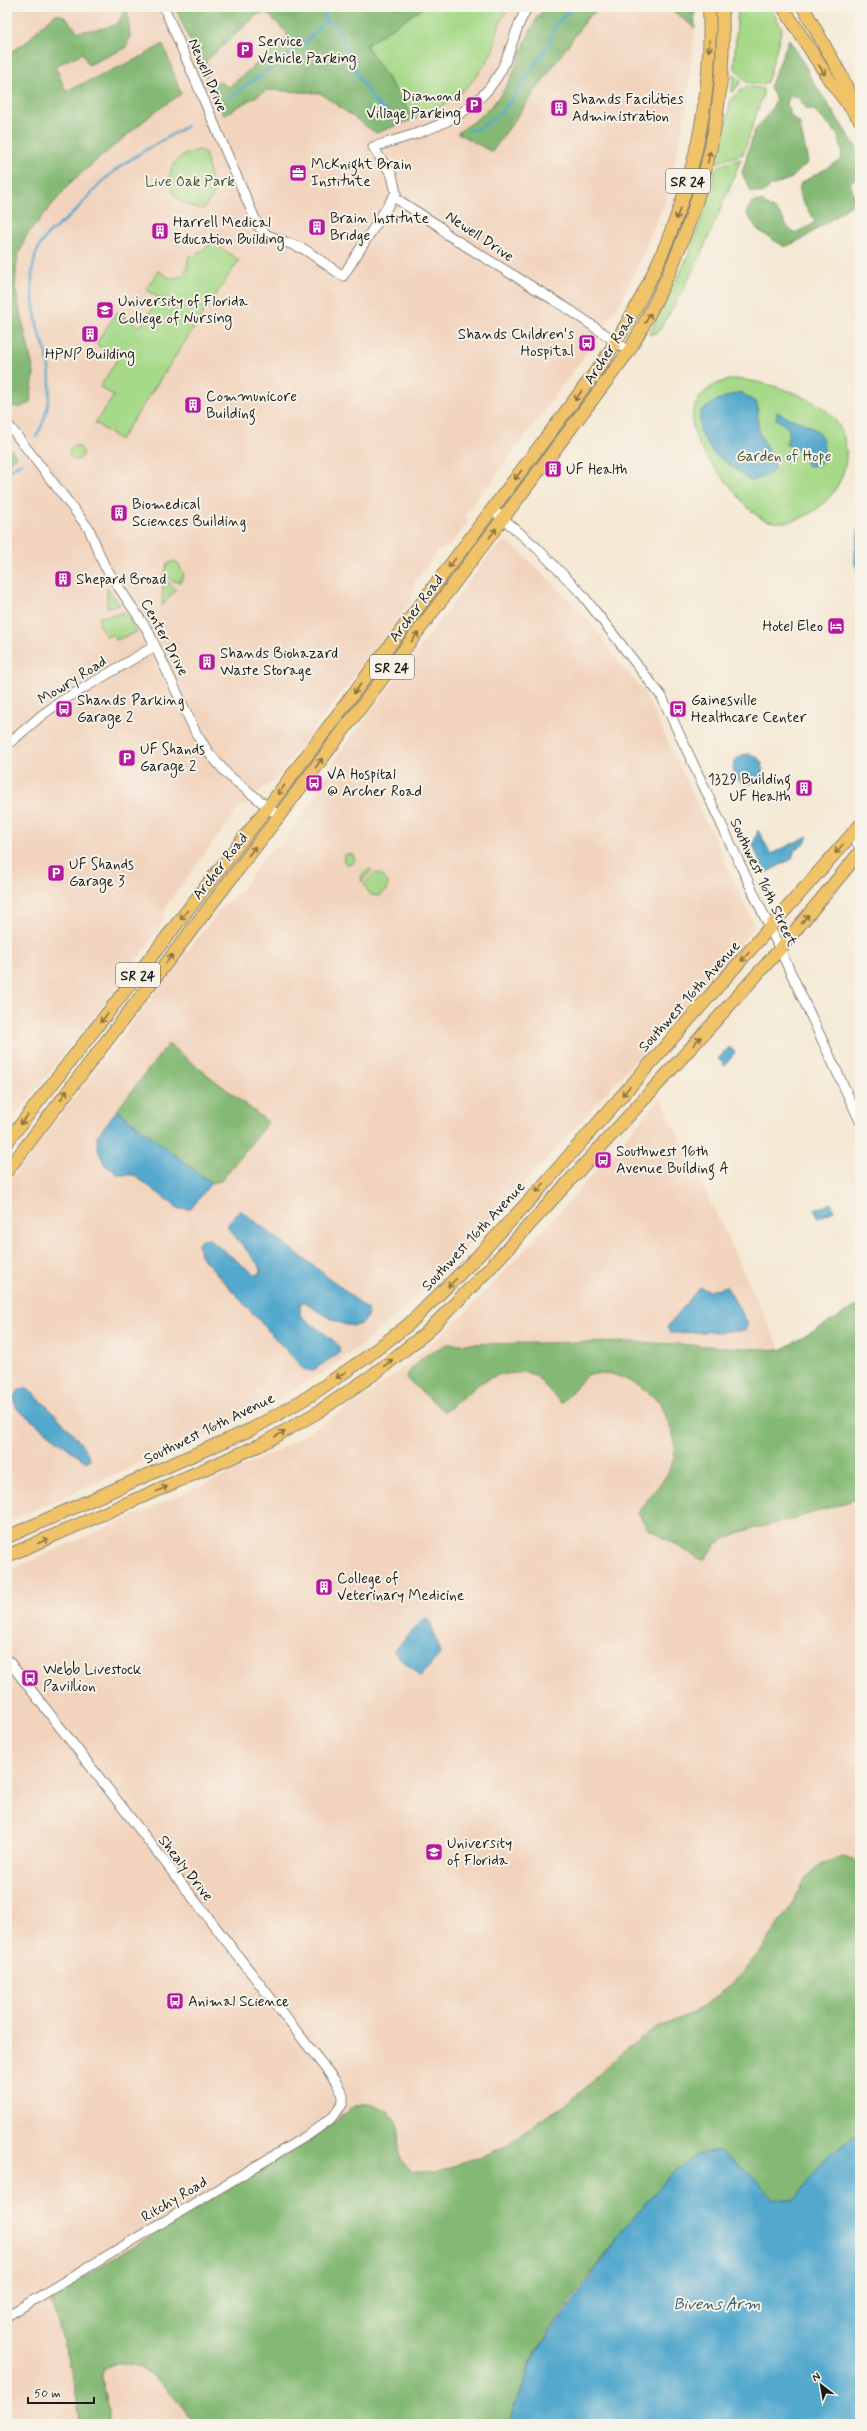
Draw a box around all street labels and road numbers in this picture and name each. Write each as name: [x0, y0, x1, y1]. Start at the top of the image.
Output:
street label: Newell Drive: [183, 36, 232, 115]
road number: SR 24: [666, 169, 710, 193]
street label: Newell Drive: [441, 207, 518, 267]
street label: Archer Road: [580, 311, 640, 389]
street label: Archer Road: [385, 571, 449, 647]
street label: Center Drive: [135, 596, 193, 680]
street label: Mowry Road: [34, 652, 111, 710]
road number: SR 24: [370, 655, 414, 679]
street label: Southwest 16th Street: [725, 815, 802, 950]
street label: Archer Road: [188, 829, 253, 904]
street label: Southwest 16th Avenue: [634, 937, 745, 1057]
road number: SR 24: [116, 963, 160, 987]
street label: Southwest 16th Avenue: [418, 1177, 530, 1296]
street label: Southwest 16th Avenue: [141, 1388, 278, 1469]
street label: Shealy Drive: [153, 1831, 217, 1906]
street label: Ritchy Road: [138, 2172, 211, 2227]

